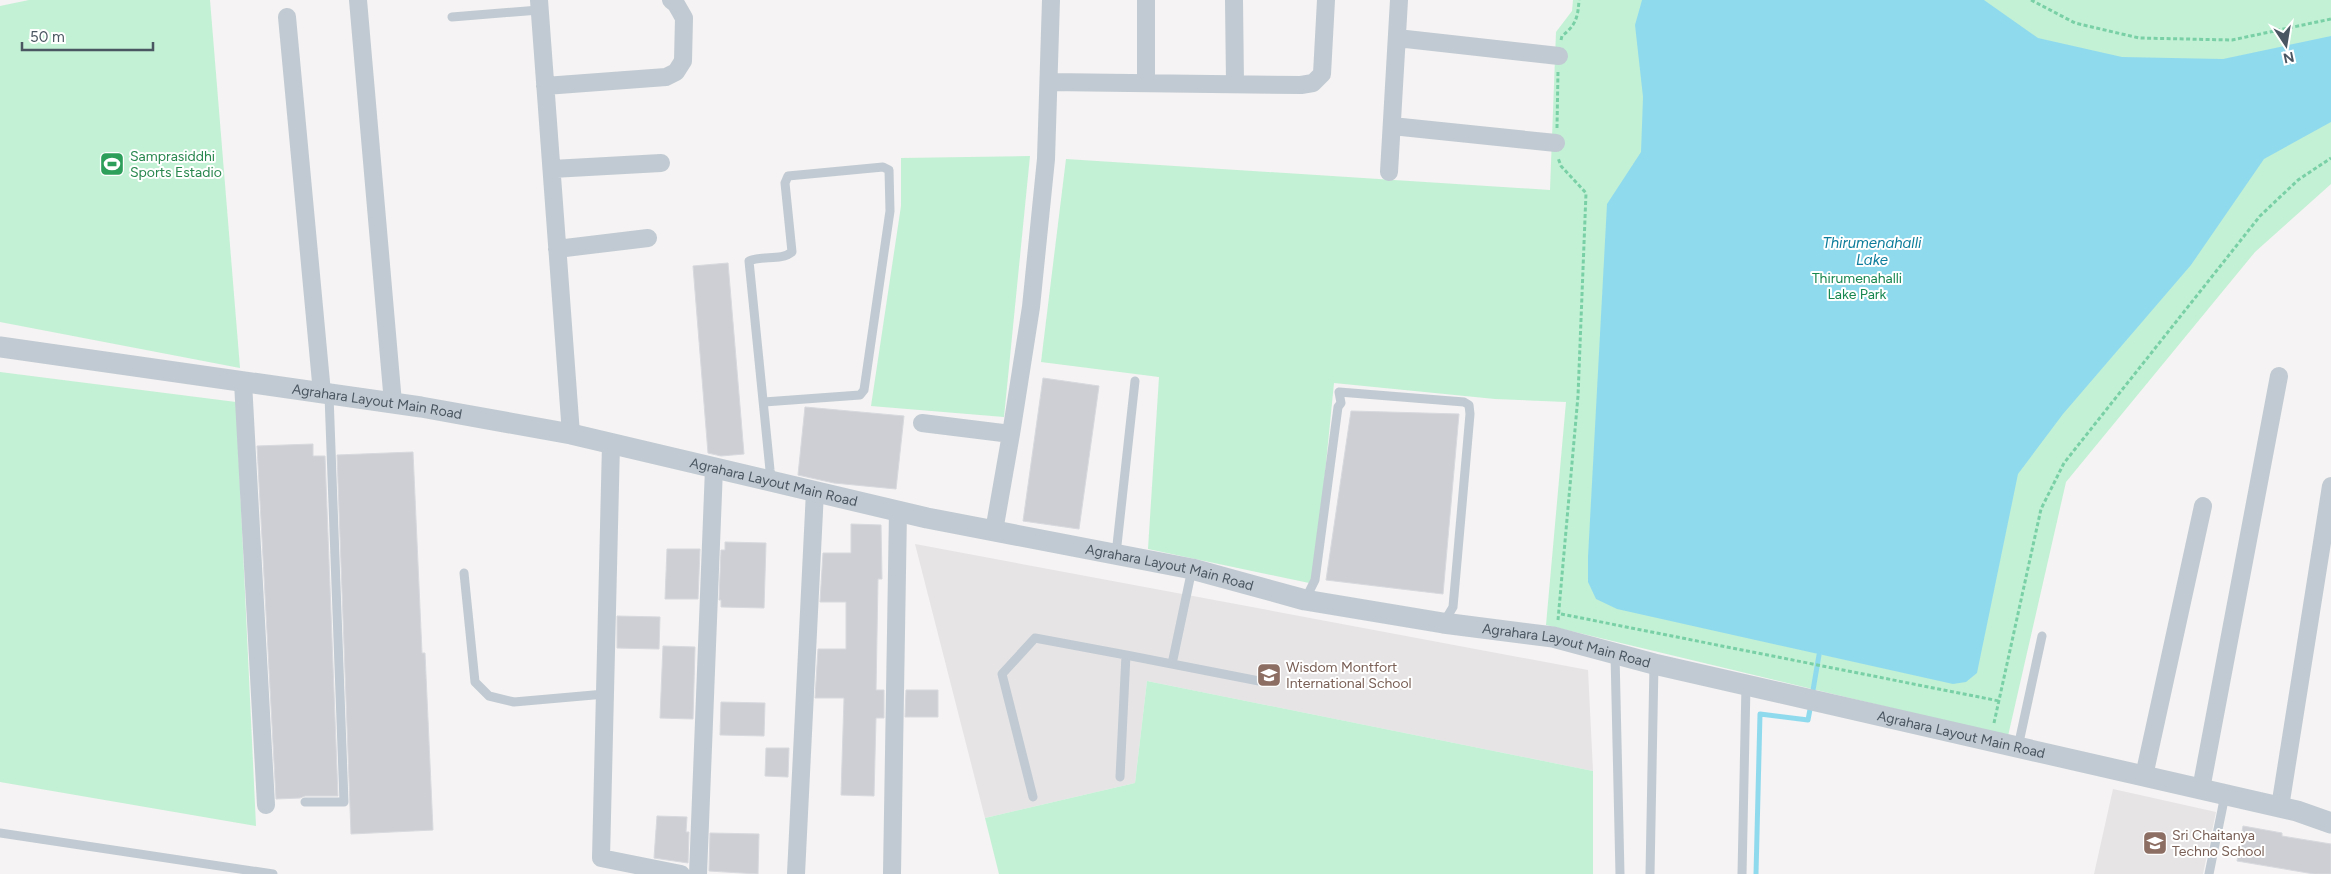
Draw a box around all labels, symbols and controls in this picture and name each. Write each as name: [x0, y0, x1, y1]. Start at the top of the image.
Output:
scale bar: [22, 20, 154, 52]
north arrow: [2261, 20, 2311, 70]
text: 50 m: [30, 28, 65, 46]
text: N: [2282, 48, 2296, 67]
place label: Samprasiddhi Sports Estadio: [130, 148, 222, 181]
sports icon: Samprasiddhi Sports Estadio: [99, 151, 125, 177]
water label: Thirumenahalli Lake: [1822, 234, 1922, 269]
park label: Thirumenahalli Lake Park: [1812, 270, 1902, 303]
street label: Agrahara Layout Main Road: [291, 381, 463, 423]
street label: Agrahara Layout Main Road: [688, 454, 859, 510]
street label: Agrahara Layout Main Road: [1084, 541, 1255, 595]
street label: Agrahara Layout Main Road: [1481, 620, 1652, 672]
place label: Wisdom Montfort International School: [1286, 659, 1412, 692]
school or university icon: Wisdom Montfort International School: [1256, 662, 1282, 688]
street label: Agrahara Layout Main Road: [1876, 707, 2047, 762]
place label: Sri Chaitanya Techno School: [2172, 827, 2265, 860]
school or university icon: Sri Chaitanya Techno School: [2142, 830, 2168, 856]

